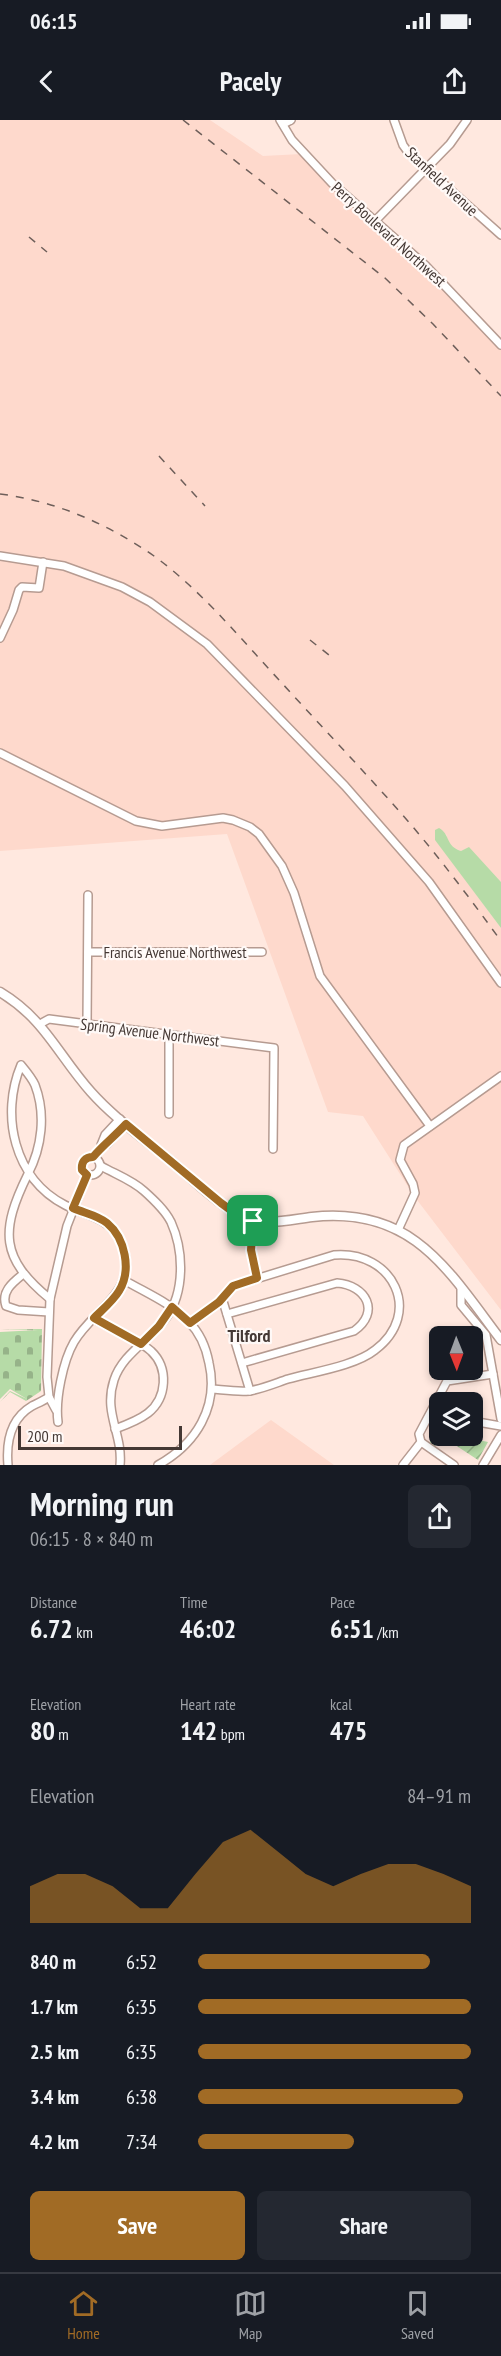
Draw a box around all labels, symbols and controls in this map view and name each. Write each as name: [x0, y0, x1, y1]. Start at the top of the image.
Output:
text: 06:15: [30, 7, 78, 35]
text: Pacely: [220, 64, 281, 98]
icon: back: [30, 65, 63, 98]
icon: share: [438, 65, 471, 98]
street label: Stanfield Avenue: [401, 142, 483, 220]
street label: Perry Boulevard Northwest: [328, 177, 451, 291]
street label: Francis Avenue Northwest: [103, 942, 247, 962]
street label: Spring Avenue Northwest: [79, 1014, 221, 1051]
pin: [227, 1195, 278, 1246]
icon: arrive: [236, 1204, 269, 1237]
district label: Tilford: [227, 1324, 271, 1347]
north arrow: [429, 1326, 483, 1380]
map controls: [429, 1326, 483, 1446]
button: layers: [429, 1392, 483, 1446]
scale bar: [18, 1423, 182, 1450]
text: 200 m: [27, 1426, 62, 1446]
text: Morning run: [30, 1482, 174, 1525]
button: share: [408, 1485, 471, 1548]
text: 06:15 · 8 × 840 m: [30, 1526, 153, 1552]
text: Distance: [30, 1592, 77, 1612]
text: Time: [180, 1592, 208, 1612]
text: Pace: [330, 1592, 355, 1612]
text: 6.72: [30, 1612, 73, 1645]
text: 46:02: [180, 1612, 236, 1645]
text: 6:51: [330, 1612, 374, 1645]
text: km: [73, 1622, 93, 1642]
text: /km: [374, 1622, 399, 1642]
text: Elevation: [30, 1694, 81, 1714]
text: Heart rate: [180, 1694, 236, 1714]
text: kcal: [330, 1694, 352, 1714]
text: 80: [30, 1714, 55, 1747]
text: 142: [180, 1714, 217, 1747]
text: 475: [330, 1714, 367, 1747]
text: m: [55, 1724, 69, 1744]
text: bpm: [217, 1724, 245, 1744]
text: Elevation: [30, 1783, 94, 1809]
text: 84–91 m: [407, 1783, 471, 1809]
text: 840 m: [30, 1949, 76, 1975]
text: 6:52: [126, 1949, 157, 1975]
text: 1.7 km: [30, 1994, 78, 2020]
text: 6:35: [126, 1994, 157, 2020]
text: 2.5 km: [30, 2039, 79, 2065]
text: 6:35: [126, 2039, 157, 2065]
text: 3.4 km: [30, 2084, 79, 2110]
text: 6:38: [126, 2084, 157, 2110]
text: 4.2 km: [30, 2129, 79, 2155]
text: 7:34: [126, 2129, 157, 2155]
button: Save: [30, 2191, 245, 2260]
button: Share: [257, 2191, 471, 2260]
tab: Home: [67, 2287, 100, 2343]
tab: Map: [234, 2287, 267, 2343]
tab: Saved: [401, 2287, 434, 2343]

